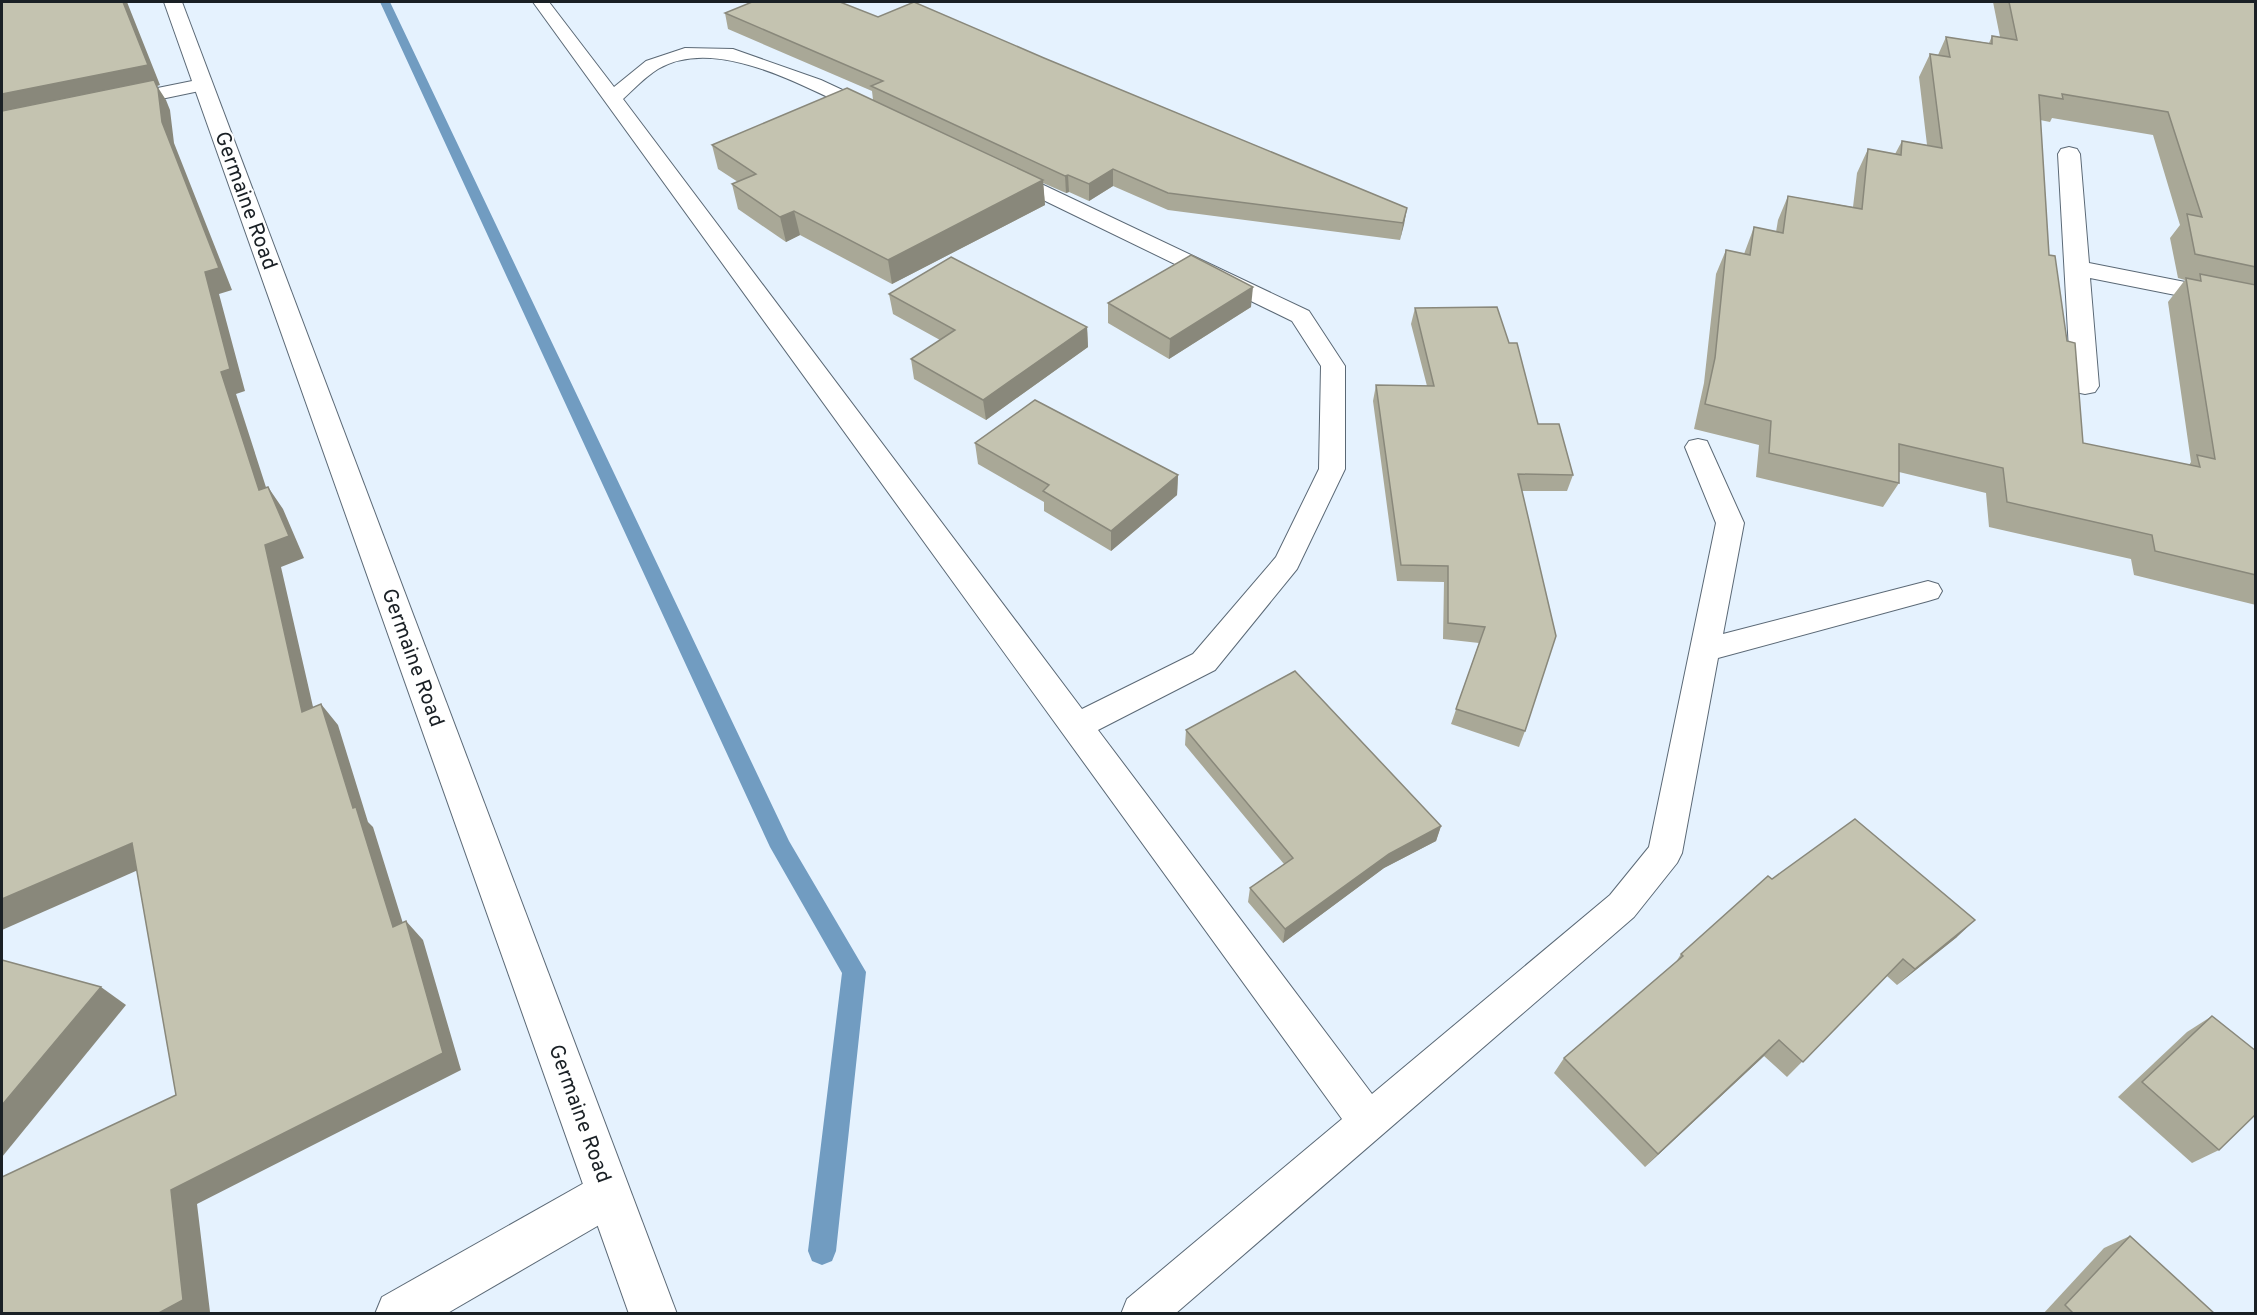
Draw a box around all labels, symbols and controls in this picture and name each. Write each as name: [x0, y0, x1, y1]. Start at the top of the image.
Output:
street label: Germaine Road: [207, 128, 283, 274]
street label: Germaine Road: [374, 585, 450, 731]
street label: Germaine Road: [541, 1041, 617, 1187]

